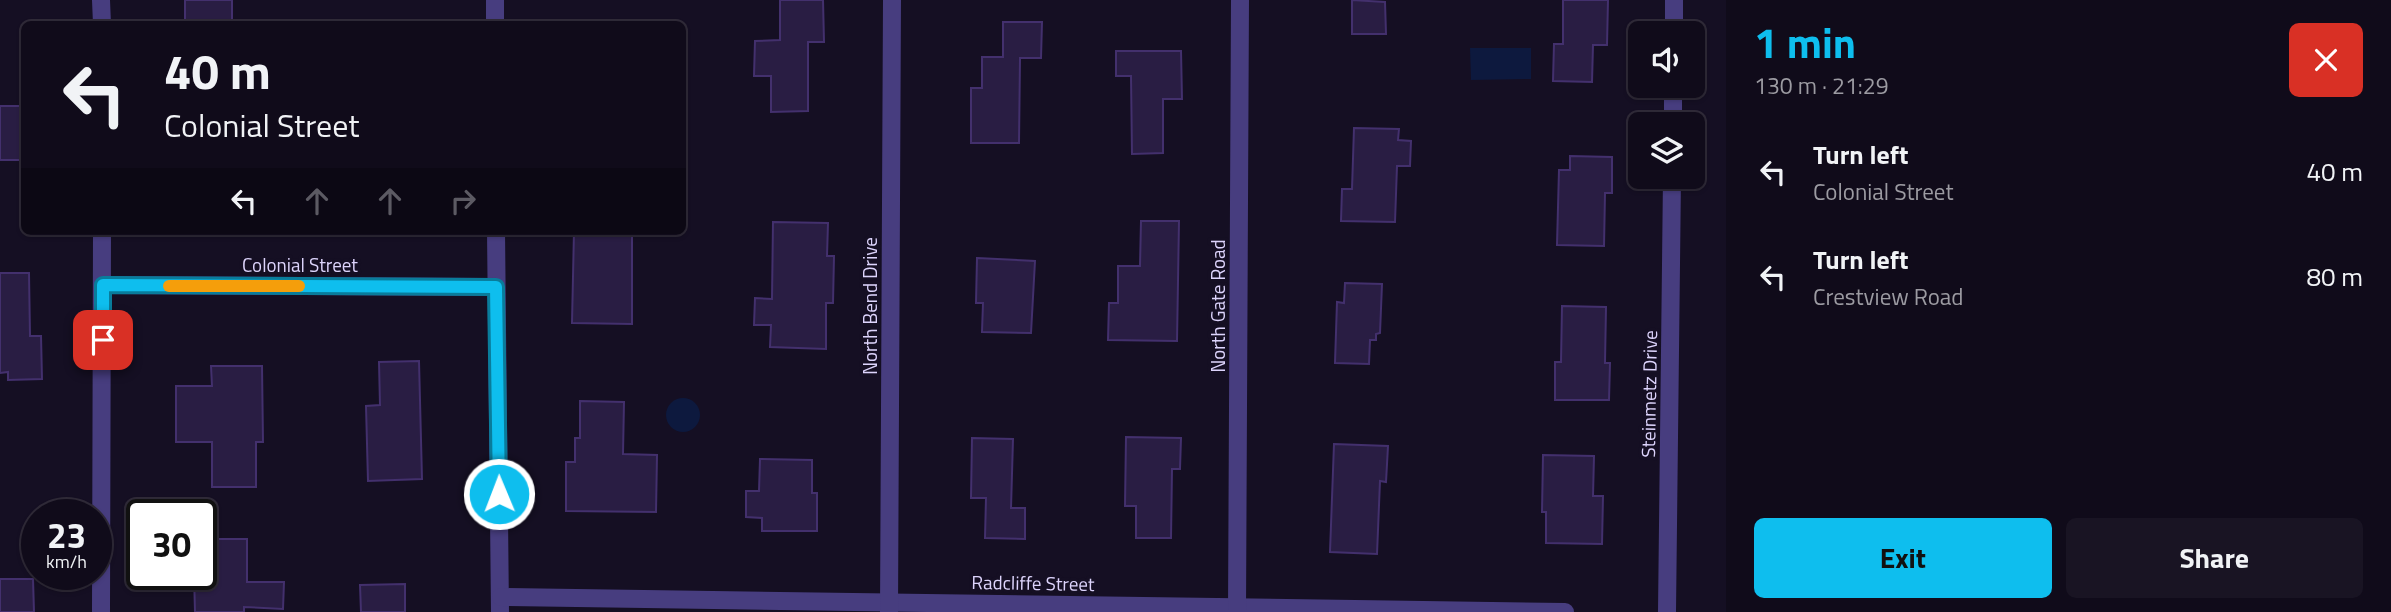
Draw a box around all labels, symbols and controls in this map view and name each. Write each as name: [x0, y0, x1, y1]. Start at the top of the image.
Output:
text: 1 min: [1754, 10, 1856, 74]
map controls: [1628, 21, 1705, 189]
button: sound: [1628, 21, 1705, 98]
button: close: [2289, 23, 2363, 97]
text: 40 m: [164, 33, 271, 108]
icon: left: [49, 49, 140, 140]
text: 130 m · 21:29: [1754, 68, 1889, 103]
text: Colonial Street: [164, 101, 359, 149]
button: layers: [1628, 112, 1705, 189]
text: Turn left: [1813, 135, 1908, 174]
text: 40 m: [2306, 152, 2363, 191]
icon: left: [1754, 153, 1792, 191]
text: Colonial Street: [1813, 174, 1953, 209]
icon: left: [225, 182, 263, 220]
icon: ahead: [298, 182, 336, 220]
icon: ahead: [371, 182, 409, 220]
icon: right: [444, 182, 482, 220]
street label: North Bend Drive: [855, 237, 884, 375]
street label: North Gate Road: [1203, 239, 1232, 373]
text: Turn left: [1813, 240, 1908, 279]
street label: Colonial Street: [242, 250, 358, 279]
text: 80 m: [2306, 257, 2363, 296]
icon: left: [1754, 258, 1792, 296]
text: Crestview Road: [1813, 279, 1964, 314]
pin: [73, 310, 133, 370]
icon: arrive: [84, 321, 122, 359]
street label: Steinmetz Drive: [1633, 330, 1664, 458]
position arrow: [462, 457, 536, 531]
speed limit sign: 30: [126, 499, 217, 590]
text: 23: [47, 508, 86, 562]
button: Exit: [1754, 518, 2052, 598]
button: Share: [2066, 518, 2363, 598]
text: km/h: [46, 548, 87, 575]
street label: Radcliffe Street: [971, 567, 1095, 598]

